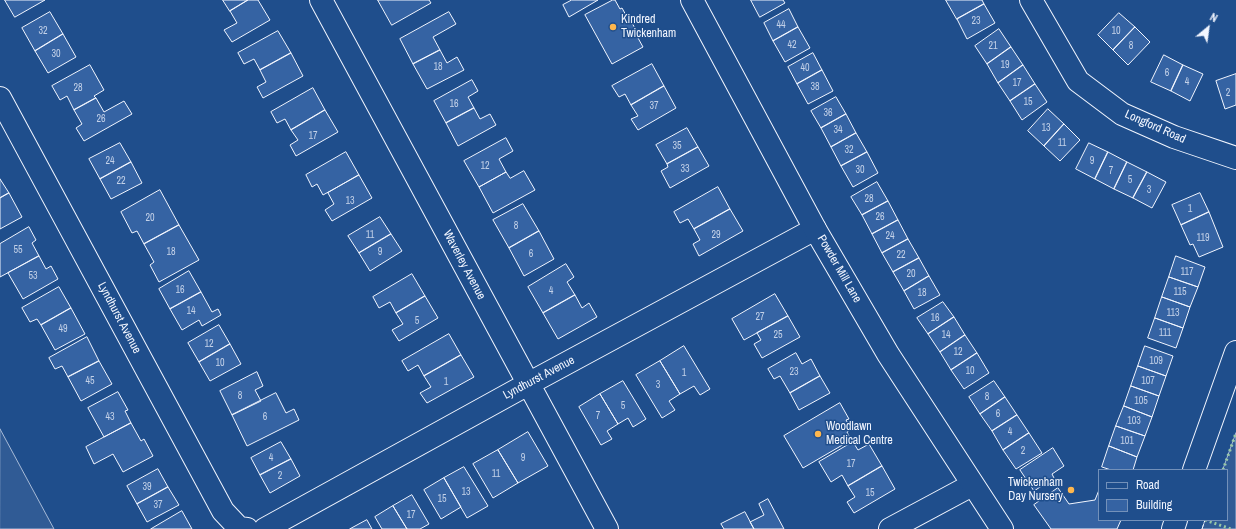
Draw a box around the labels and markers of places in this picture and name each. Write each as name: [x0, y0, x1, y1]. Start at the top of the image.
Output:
place label: Kindred Twickenham: [621, 13, 676, 41]
marker: Kindred Twickenham: [608, 22, 618, 32]
place label: Woodlawn Medical Centre: [826, 420, 893, 448]
marker: Woodlawn Medical Centre: [813, 429, 823, 439]
place label: Twickenham Day Nursery: [1008, 476, 1063, 504]
marker: Twickenham Day Nursery: [1066, 485, 1076, 495]

